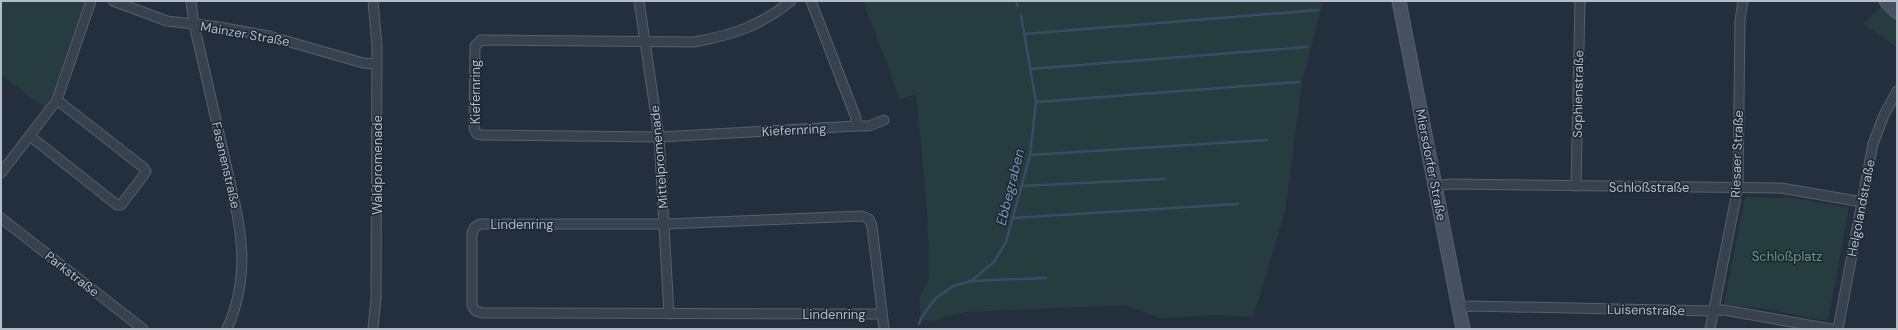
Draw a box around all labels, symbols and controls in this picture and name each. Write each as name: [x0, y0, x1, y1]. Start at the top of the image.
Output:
street label: Mainzer Straße: [199, 18, 291, 50]
street label: Sophienstraße: [1569, 50, 1587, 138]
street label: Kiefernring: [467, 60, 484, 124]
street label: Mittelpromenade: [646, 105, 672, 209]
street label: Miersdorfer Straße: [1412, 108, 1450, 222]
street label: Riesaer Straße: [1727, 110, 1747, 198]
street label: Waldpromenade: [369, 115, 386, 215]
street label: Fasanenstraße: [208, 120, 244, 210]
street label: Kiefernring: [761, 120, 827, 140]
water label: Ebbegraben: [992, 147, 1028, 227]
street label: Helgolandstraße: [1843, 158, 1879, 258]
street label: Schloßstraße: [1609, 179, 1689, 196]
street label: Lindenring: [490, 216, 554, 233]
street label: Parkstraße: [41, 248, 103, 300]
park label: Schloßplatz: [1752, 248, 1822, 265]
street label: Luisenstraße: [1607, 301, 1685, 319]
street label: Lindenring: [802, 306, 866, 323]

